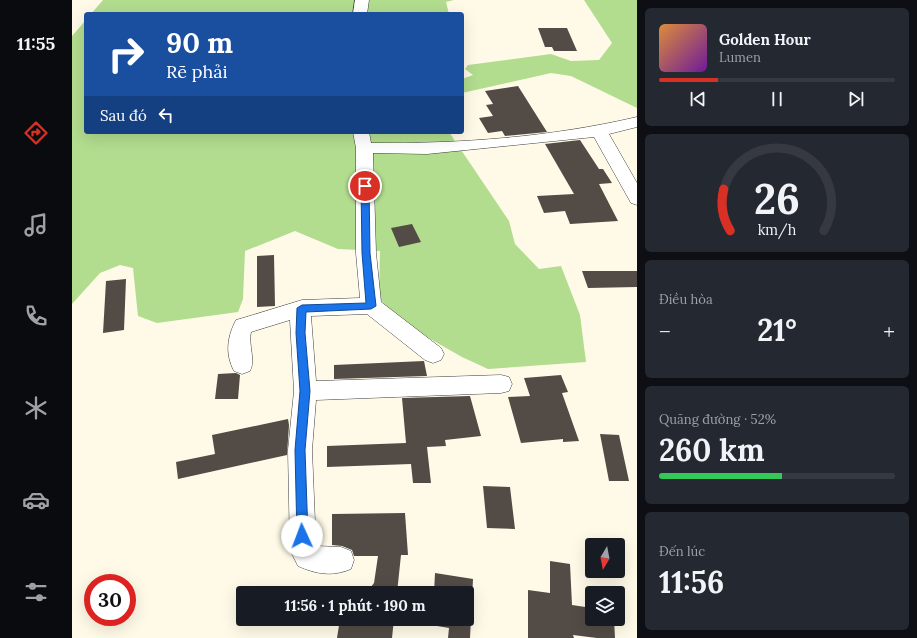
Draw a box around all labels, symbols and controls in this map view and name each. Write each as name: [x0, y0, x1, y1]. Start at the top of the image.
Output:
text: 90 m: [166, 25, 233, 61]
icon: right: [100, 28, 152, 80]
text: Golden Hour: [719, 30, 811, 49]
text: 11:55: [17, 32, 55, 55]
text: Lumen: [719, 49, 761, 66]
text: Rẽ phải: [166, 60, 228, 83]
icon: previous: [687, 88, 709, 110]
icon: pause: [766, 88, 788, 110]
icon: next: [845, 88, 867, 110]
icon: left: [155, 104, 177, 126]
text: Sau đó: [100, 106, 147, 125]
icon: directions: [22, 119, 50, 147]
pin: [348, 169, 382, 203]
text: 26: [754, 172, 800, 225]
icon: arrive: [354, 175, 376, 197]
icon: music: [22, 211, 50, 239]
text: km/h: [758, 221, 797, 240]
text: Điều hòa: [659, 291, 713, 308]
icon: phone: [22, 302, 50, 330]
text: 21°: [757, 311, 797, 349]
text: −: [659, 317, 671, 345]
text: +: [883, 317, 895, 345]
icon: climate: [22, 394, 50, 422]
text: Quãng đường · 52%: [659, 411, 776, 428]
text: 260 km: [659, 431, 765, 469]
icon: car: [22, 486, 50, 514]
position arrow: [281, 515, 323, 557]
north arrow: [585, 538, 625, 578]
map controls: [585, 538, 625, 626]
text: Đến lúc: [659, 543, 705, 560]
text: 11:56: [659, 563, 724, 601]
speed limit sign: 30: [84, 574, 136, 626]
icon: filters: [22, 578, 50, 606]
button: layers: [585, 586, 625, 626]
text: 11:56 · 1 phút · 190 m: [285, 596, 425, 615]

